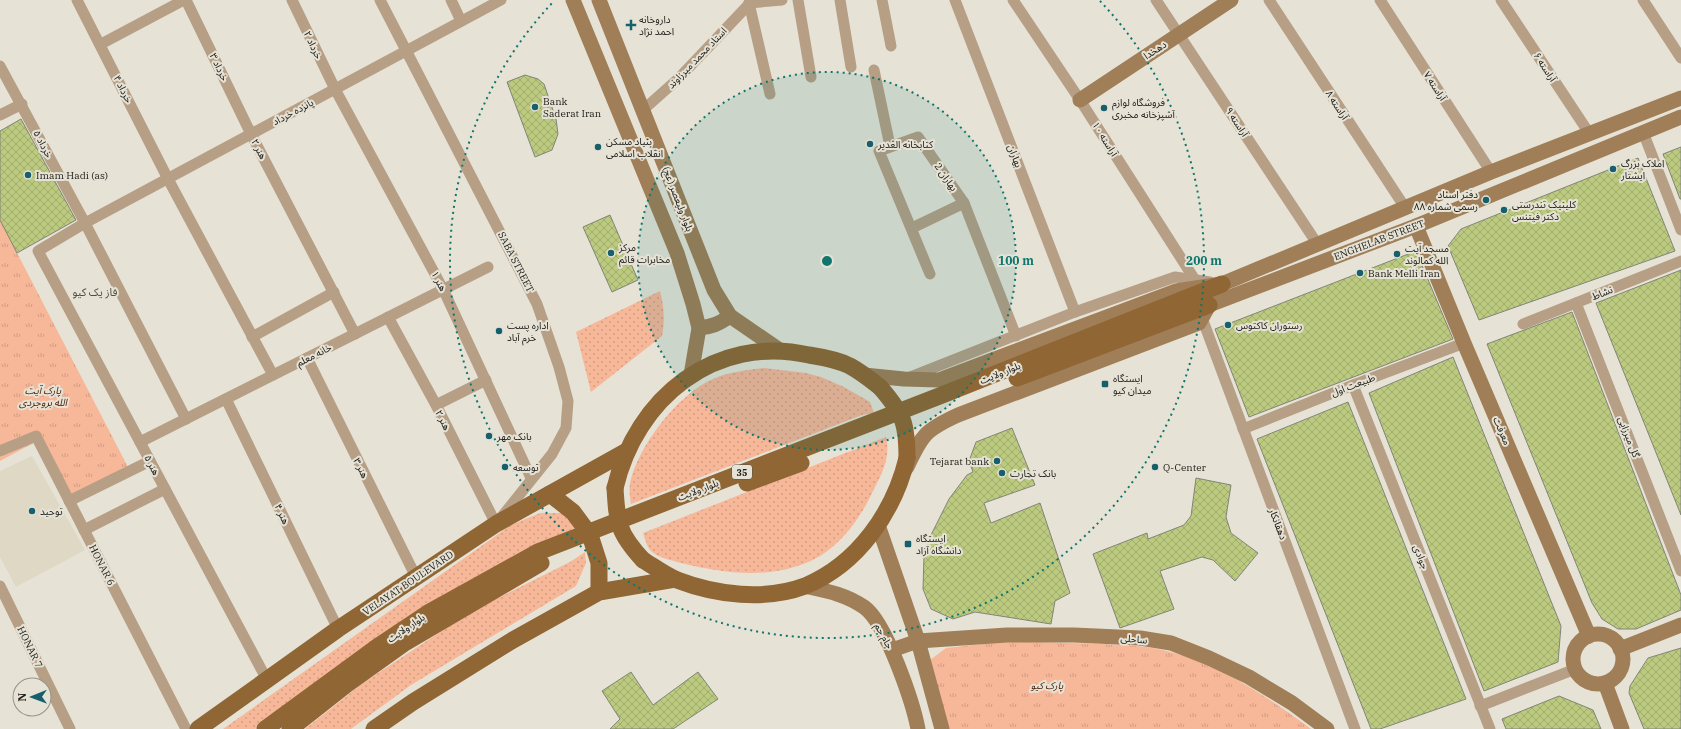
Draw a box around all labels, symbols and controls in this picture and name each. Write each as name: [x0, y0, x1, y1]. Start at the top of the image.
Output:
place label: داروخانه احمد نژاد: [639, 13, 674, 38]
marker: داروخانه احمد نژاد: [626, 20, 636, 30]
street label: استاد محمد میرزاوند: [664, 25, 730, 91]
street label: خرداد ۲: [301, 29, 325, 61]
street label: دهخدا: [1141, 38, 1169, 62]
street label: آراسته ۶: [1531, 50, 1560, 85]
street label: خرداد ۳: [207, 51, 231, 83]
street label: آراسته ۷: [1421, 69, 1450, 104]
street label: خرداد ۴: [111, 73, 136, 105]
street label: آراسته ۸: [1323, 88, 1352, 123]
place label: Bank Saderat Iran: [543, 95, 602, 120]
street label: پانزده خرداد: [270, 96, 316, 128]
place label: فروشگاه لوازم آشپزخانه مخبری: [1112, 96, 1176, 121]
marker: Bank Saderat Iran: [530, 102, 540, 112]
marker: فروشگاه لوازم آشپزخانه مخبری: [1099, 103, 1109, 113]
street label: آراسته ۹: [1223, 105, 1252, 140]
street label: آراسته ۱۰: [1089, 119, 1121, 160]
street label: خرداد ۵: [30, 128, 56, 160]
place label: بنیاد مسکن انقلاب اسلامی: [606, 135, 663, 160]
street label: هنر ۲: [248, 137, 270, 162]
place label: کتابخانه الغدیر: [877, 138, 934, 151]
marker: کتابخانه الغدیر: [865, 139, 875, 149]
marker: بنیاد مسکن انقلاب اسلامی: [593, 142, 603, 152]
street label: بهاران: [1005, 143, 1025, 170]
place label: املاک بزرگ ایشتار: [1620, 157, 1664, 182]
street label: بهاران 2: [932, 160, 961, 194]
marker: املاک بزرگ ایشتار: [1608, 164, 1618, 174]
street label: بلوار ولیعصر (عج): [659, 165, 696, 234]
place label: Imam Hadi (as): [36, 169, 108, 182]
marker: Imam Hadi (as): [23, 170, 33, 180]
place label: دفتر اسناد رسمی شماره ۸۸: [1414, 188, 1478, 213]
marker: دفتر اسناد رسمی شماره ۸۸: [1481, 195, 1491, 205]
place label: کلینیک تندرستی دکتر فیتنس: [1512, 198, 1577, 223]
marker: کلینیک تندرستی دکتر فیتنس: [1499, 205, 1509, 215]
street label: ENGHELAB STREET: [1332, 217, 1427, 263]
street label: SABA STREET: [495, 229, 537, 295]
place label: مرکز مخابرات قائم: [618, 241, 670, 267]
place label: مسجد آیت الله کمالوند: [1405, 242, 1449, 267]
marker: مرکز مخابرات قائم: [606, 248, 616, 258]
marker: مسجد آیت الله کمالوند: [1392, 249, 1402, 259]
text: 100 m: [998, 253, 1034, 268]
text: 200 m: [1186, 253, 1222, 268]
centre of rings: [820, 254, 834, 268]
place label: Bank Melli Iran: [1368, 267, 1441, 280]
marker: Bank Melli Iran: [1355, 268, 1365, 278]
street label: هنر ۱: [428, 269, 450, 294]
street label: نشاط: [1589, 283, 1615, 303]
district label: فاز یک کیو: [72, 285, 118, 299]
place label: اداره پست خرم آباد: [507, 319, 549, 346]
place label: رستوران کاکتوس: [1236, 319, 1303, 332]
marker: رستوران کاکتوس: [1223, 320, 1233, 330]
marker: اداره پست خرم آباد: [494, 326, 504, 336]
street label: خانه معلم: [294, 341, 334, 370]
street label: بلوار ولایت: [978, 359, 1023, 387]
street label: طبیعت اول: [1329, 371, 1377, 399]
place label: ایستگاه میدان کیو: [1113, 372, 1151, 397]
marker: ایستگاه میدان کیو: [1100, 379, 1110, 389]
park label: پارک آیت الله بروجردی: [19, 384, 69, 409]
street label: هنر ۲: [432, 408, 454, 433]
street label: معرفت: [1490, 415, 1514, 447]
street label: گل میرزایی: [1615, 415, 1643, 460]
place label: بانک مهر: [496, 430, 532, 443]
marker: بانک مهر: [484, 431, 494, 441]
street label: هنر ۵: [141, 453, 163, 478]
place label: Tejarat bank: [930, 455, 989, 468]
street label: هنر ۳: [350, 456, 372, 481]
marker: Tejarat bank: [992, 456, 1002, 466]
place label: توسعه: [513, 461, 539, 474]
place label: Q-Center: [1163, 461, 1207, 474]
marker: توسعه: [500, 462, 510, 472]
marker: Q-Center: [1150, 462, 1160, 472]
road number: 35: [732, 465, 752, 479]
place label: بانک تجارت: [1010, 467, 1057, 480]
marker: بانک تجارت: [997, 468, 1007, 478]
street label: بلوار ولایت: [676, 476, 721, 504]
street label: هنر ۴: [272, 502, 293, 527]
place label: توحید: [40, 505, 63, 518]
street label: دهقانکار: [1266, 505, 1290, 542]
marker: توحید: [27, 506, 37, 516]
place label: ایستگاه دانشگاه آزاد: [916, 532, 962, 557]
marker: ایستگاه دانشگاه آزاد: [903, 539, 913, 549]
street label: HONAR 6: [86, 542, 118, 588]
street label: جوادی: [1410, 543, 1432, 571]
street label: VELAYAT BOULEVARD: [360, 548, 456, 618]
street label: بلوار ولایت: [385, 610, 428, 645]
street label: جام جم: [870, 621, 896, 652]
street label: HONAR 7: [14, 624, 46, 670]
street label: ساحلی: [1120, 631, 1148, 647]
north arrow: [12, 677, 52, 717]
park label: پارک کیو: [1031, 679, 1063, 692]
text: N: [15, 692, 29, 702]

